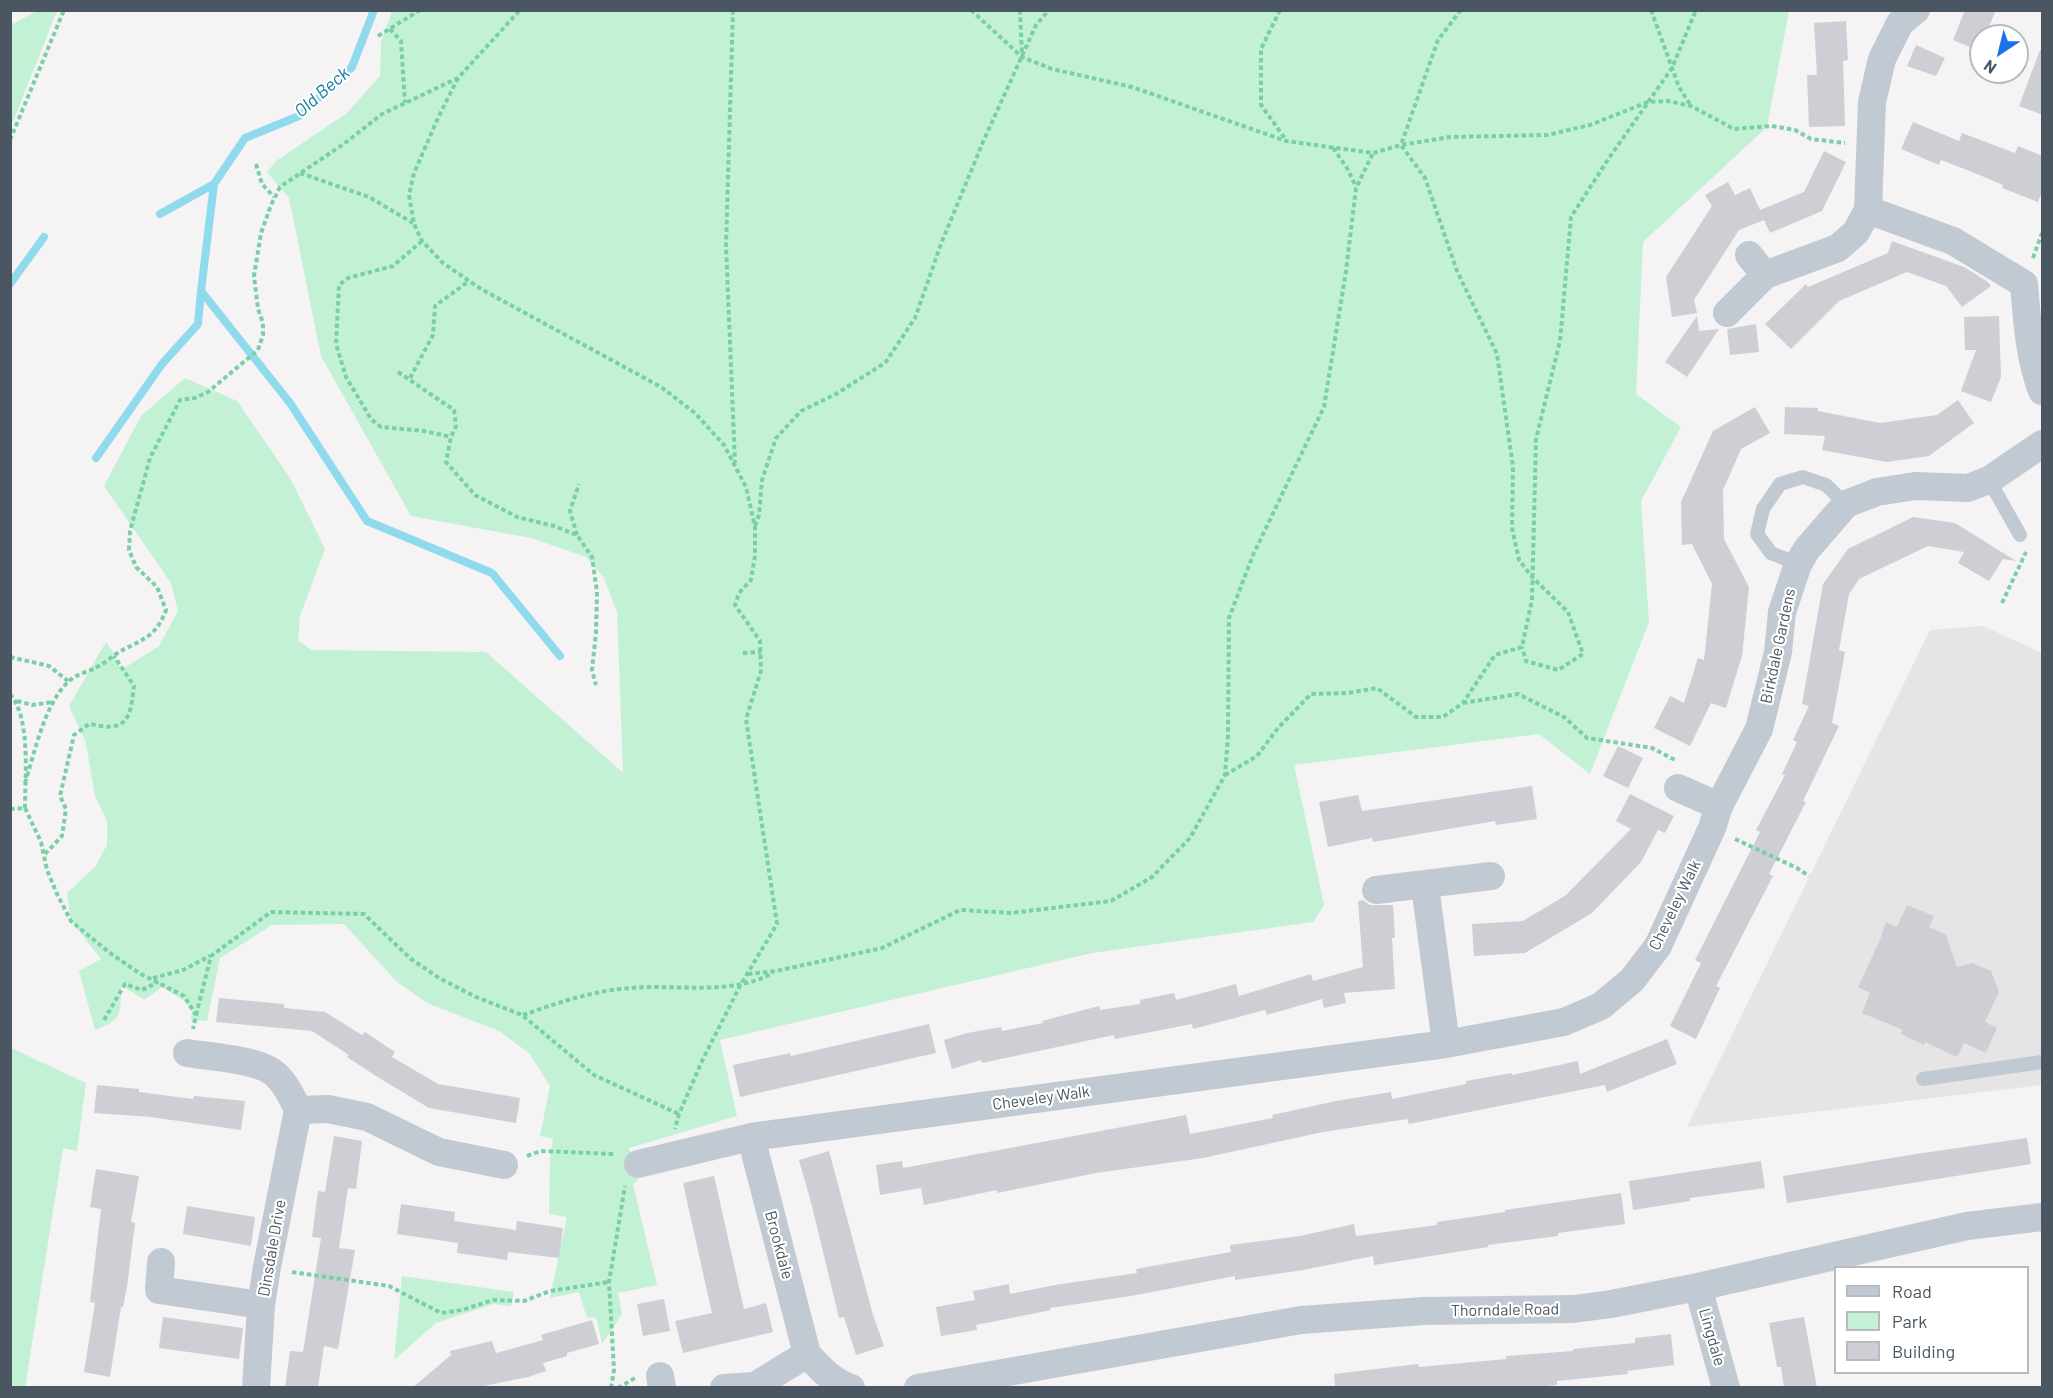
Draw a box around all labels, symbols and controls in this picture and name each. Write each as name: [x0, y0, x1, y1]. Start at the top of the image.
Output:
north arrow: [1969, 24, 2029, 84]
text: N: [1980, 57, 1999, 78]
water label: Old Beck: [290, 62, 354, 122]
street label: Birkdale Gardens: [1756, 587, 1800, 705]
street label: Cheveley Walk: [1645, 857, 1705, 953]
street label: Cheveley Walk: [991, 1082, 1091, 1114]
street label: Dinsdale Drive: [254, 1198, 290, 1298]
street label: Brookdale: [761, 1209, 797, 1281]
legend: [1834, 1266, 2029, 1374]
text: Road: [1892, 1280, 1932, 1302]
street label: Thorndale Road: [1451, 1299, 1559, 1321]
street label: Lingdale: [1695, 1306, 1729, 1368]
text: Park: [1892, 1310, 1927, 1332]
text: Building: [1892, 1340, 1955, 1362]

